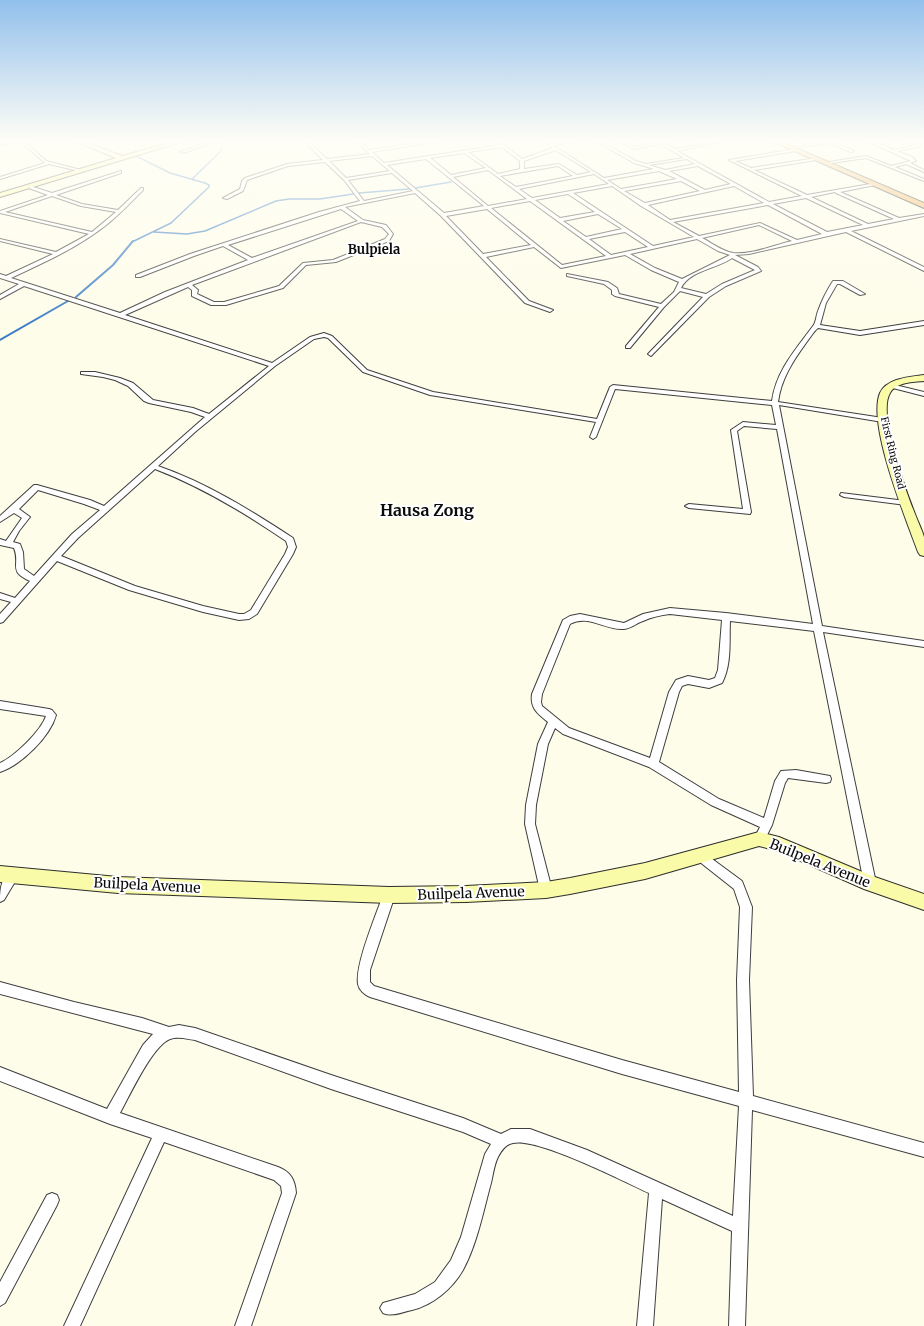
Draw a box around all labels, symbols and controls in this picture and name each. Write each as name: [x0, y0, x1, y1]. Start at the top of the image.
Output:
district label: Bulpiela: [348, 241, 400, 258]
street label: First Ring Road: [878, 415, 908, 491]
district label: Hausa Zong: [380, 500, 474, 520]
street label: Builpela Avenue: [767, 835, 873, 891]
street label: Builpela Avenue: [93, 873, 201, 897]
street label: Builpela Avenue: [417, 882, 525, 904]

